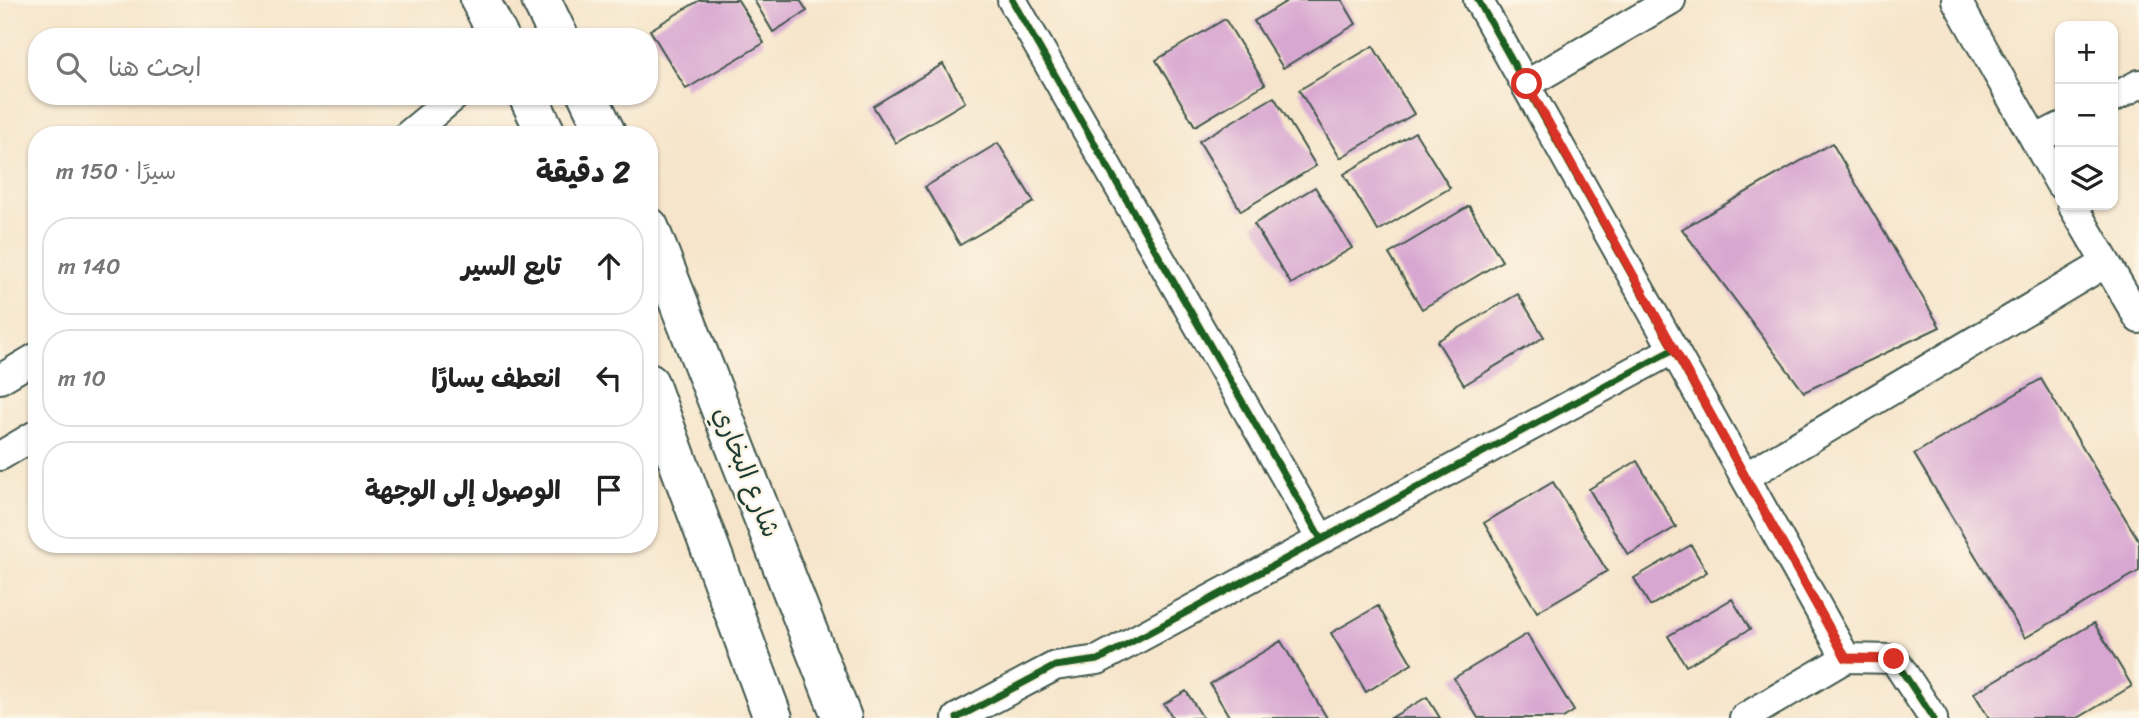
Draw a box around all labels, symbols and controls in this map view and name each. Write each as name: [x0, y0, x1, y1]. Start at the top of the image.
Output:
map controls: [2055, 21, 2118, 210]
button: +: [2055, 21, 2118, 84]
search box: [28, 28, 658, 105]
text: ابحث هنا: [108, 44, 202, 90]
icon: search: [52, 48, 90, 86]
route start: [1511, 68, 1542, 99]
button: −: [2055, 84, 2118, 147]
text: 2 دقيقة: [536, 145, 630, 199]
button: layers: [2055, 147, 2118, 210]
text: سيرًا · 150 m: [56, 151, 176, 192]
text: تابع السير: [462, 243, 561, 289]
text: 140 m: [58, 246, 120, 287]
icon: ahead: [590, 247, 628, 285]
text: انعطف يسارًا: [431, 355, 561, 401]
text: 10 m: [58, 358, 106, 399]
icon: left: [590, 359, 628, 397]
street label: شارع البخاري: [700, 399, 794, 545]
text: الوصول إلى الوجهة: [365, 467, 561, 513]
icon: arrive: [590, 471, 628, 509]
route end: [1878, 643, 1909, 674]

